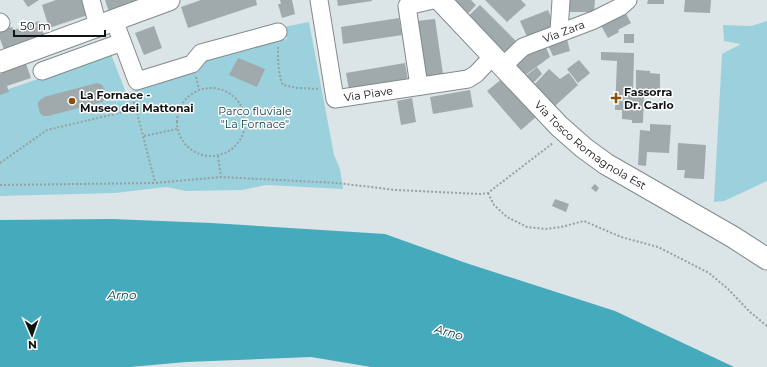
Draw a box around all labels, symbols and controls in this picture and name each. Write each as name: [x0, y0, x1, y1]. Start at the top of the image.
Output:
scale bar: [14, 12, 105, 38]
street label: Via Zara: [541, 17, 587, 46]
text: 50 m: [20, 18, 51, 33]
street label: Via Piave: [343, 83, 394, 105]
place label: Fassorra Dr. Carlo: [624, 85, 674, 112]
place label: La Fornace - Museo dei Mattonai: [80, 88, 194, 115]
marker: Fassorra Dr. Carlo: [611, 93, 621, 103]
marker: La Fornace - Museo dei Mattonai: [67, 96, 77, 106]
street label: Via Tosco Romagnola Est: [532, 98, 649, 193]
park label: Parco fluviale "La Fornace": [218, 104, 292, 131]
water label: Arno: [107, 287, 137, 302]
north arrow: [12, 315, 52, 355]
water label: Arno: [432, 321, 465, 343]
text: N: [28, 338, 37, 352]

